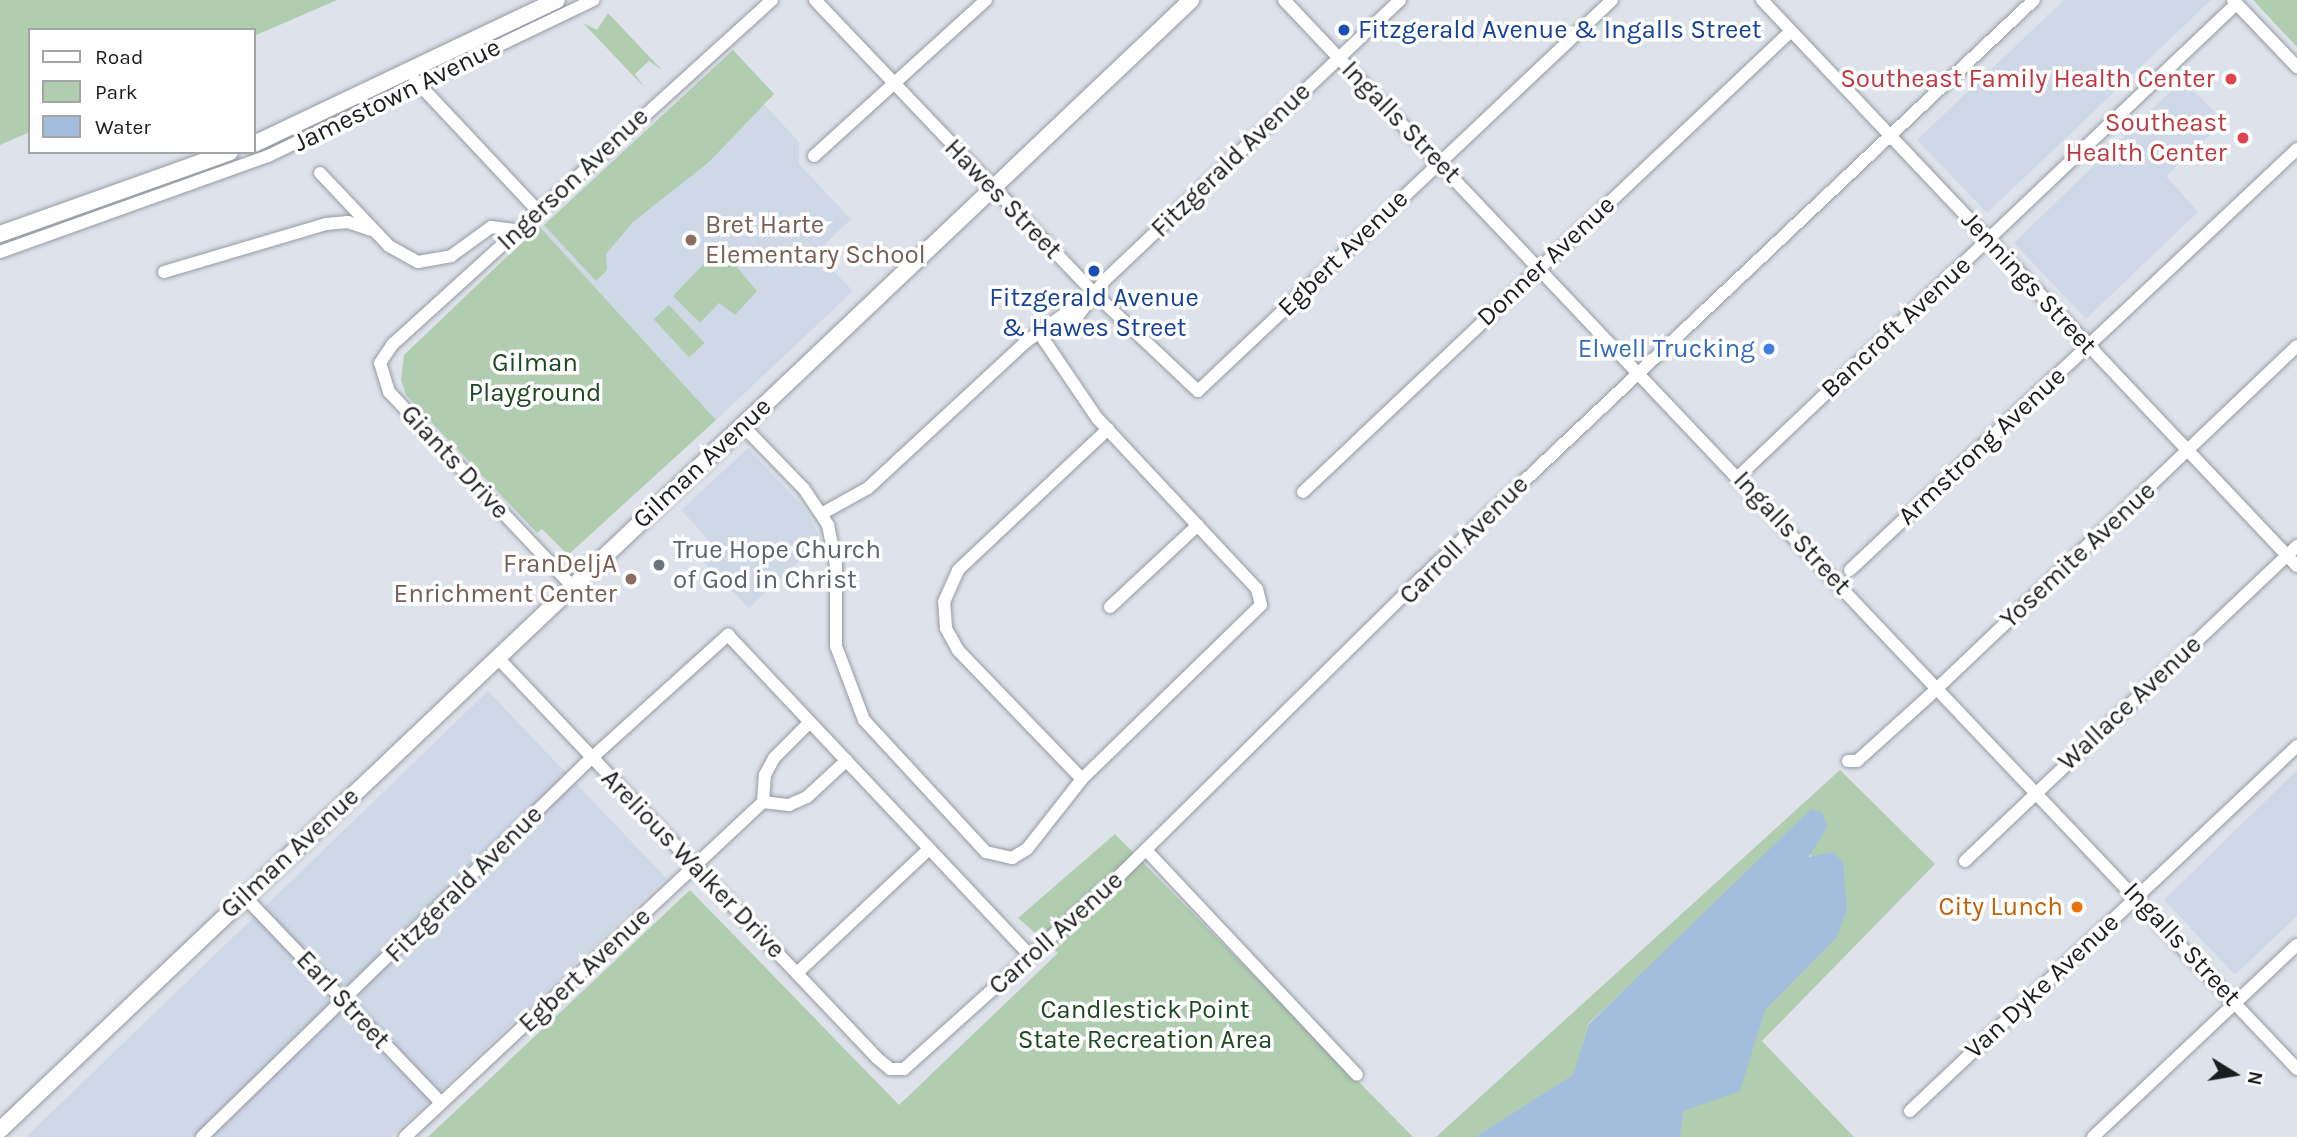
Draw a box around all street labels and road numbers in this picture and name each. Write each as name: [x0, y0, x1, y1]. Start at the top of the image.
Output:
street label: Jamestown Avenue: [288, 31, 506, 159]
street label: Ingalls Street: [1335, 54, 1467, 190]
street label: Fitzgerald Avenue: [1145, 76, 1317, 244]
street label: Ingerson Avenue: [491, 101, 655, 257]
street label: Hawes Street: [938, 132, 1068, 266]
street label: Egbert Avenue: [1271, 183, 1415, 323]
street label: Donner Avenue: [1471, 189, 1621, 333]
street label: Jennings Street: [1955, 205, 2103, 361]
street label: Bancroft Avenue: [1815, 250, 1977, 404]
street label: Armstrong Avenue: [1892, 360, 2072, 532]
street label: Gilman Avenue: [626, 391, 778, 535]
street label: Giants Drive: [394, 398, 516, 526]
street label: Ingalls Street: [1727, 465, 1857, 601]
street label: Carroll Avenue: [1393, 469, 1535, 611]
street label: Yosemite Avenue: [1994, 475, 2162, 635]
street label: Wallace Avenue: [2052, 629, 2208, 777]
street label: Arelious Walker Drive: [595, 763, 791, 965]
street label: Gilman Avenue: [214, 781, 366, 925]
street label: Fitzgerald Avenue: [379, 799, 549, 969]
street label: Carroll Avenue: [983, 865, 1129, 1001]
street label: Ingalls Street: [2117, 876, 2247, 1012]
street label: Egbert Avenue: [513, 901, 657, 1039]
street label: Van Dyke Avenue: [1959, 907, 2125, 1065]
street label: Earl Street: [290, 944, 396, 1056]

